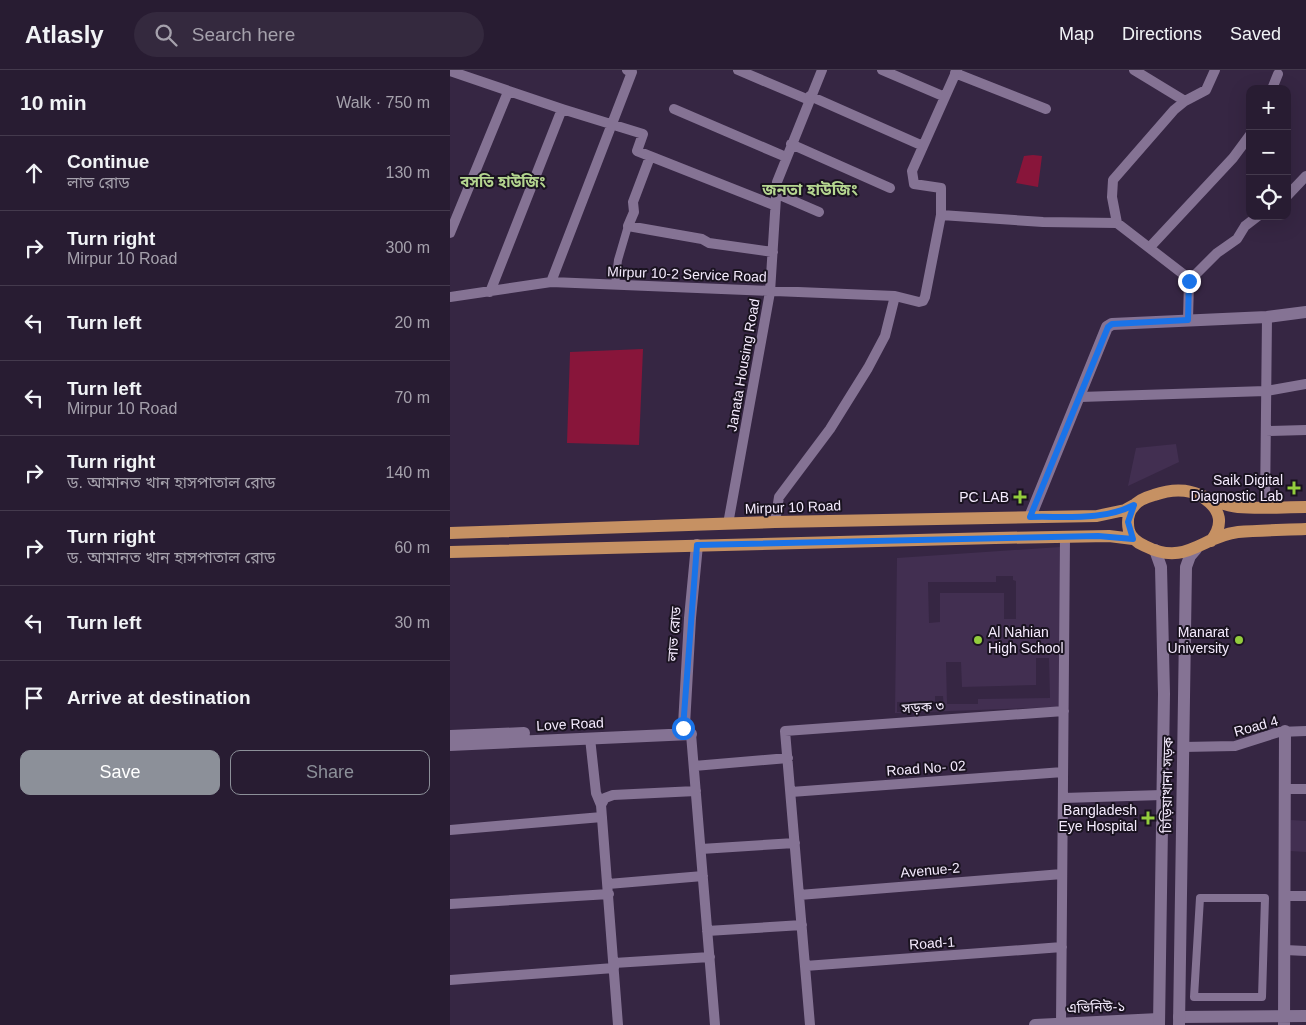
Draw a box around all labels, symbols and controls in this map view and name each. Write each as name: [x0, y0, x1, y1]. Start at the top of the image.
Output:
search box: [134, 12, 484, 57]
text: Atlasly: [25, 21, 104, 48]
icon: search: [152, 21, 180, 49]
text: Search here: [192, 24, 295, 45]
text: Map: [1059, 24, 1094, 44]
text: Directions: [1122, 24, 1202, 44]
text: Saved: [1230, 24, 1281, 44]
map controls: [1246, 85, 1291, 220]
button: +: [1246, 85, 1291, 130]
text: 10 min: [20, 91, 87, 114]
text: Walk · 750 m: [336, 94, 430, 111]
button: −: [1246, 130, 1291, 175]
text: Continue: [67, 151, 149, 172]
icon: ahead: [20, 159, 48, 187]
text: 130 m: [386, 164, 430, 181]
district label: বসতি হাউজিং: [459, 173, 546, 190]
text: লাভ রোড: [67, 174, 130, 191]
button: locate: [1246, 175, 1291, 220]
district label: জনতা হাউজিং: [761, 181, 858, 198]
text: Turn right: [67, 228, 155, 249]
icon: right: [20, 234, 48, 262]
text: 300 m: [386, 239, 430, 256]
text: Mirpur 10 Road: [67, 250, 177, 267]
street label: Mirpur 10-2 Service Road: [607, 263, 767, 285]
route end: [1178, 270, 1201, 293]
street label: Janata Housing Road: [723, 297, 763, 433]
icon: left: [20, 309, 48, 337]
text: Turn left: [67, 312, 142, 333]
text: 20 m: [394, 314, 430, 331]
text: Turn left: [67, 378, 142, 399]
icon: left: [20, 384, 48, 412]
text: 70 m: [394, 389, 430, 406]
text: Mirpur 10 Road: [67, 400, 177, 417]
text: Turn right: [67, 451, 155, 472]
icon: right: [20, 459, 48, 487]
text: 140 m: [386, 464, 430, 481]
place label: Saik Digital Diagnostic Lab: [1190, 472, 1283, 504]
text: ড. আমানত খান হাসপাতাল রোড: [67, 474, 275, 491]
marker: Saik Digital Diagnostic Lab: [1287, 481, 1301, 495]
place label: PC LAB: [959, 489, 1009, 505]
marker: PC LAB: [1013, 490, 1027, 504]
street label: Mirpur 10 Road: [745, 497, 841, 517]
text: Turn right: [67, 526, 155, 547]
icon: right: [20, 534, 48, 562]
text: 60 m: [394, 539, 430, 556]
text: ড. আমানত খান হাসপাতাল রোড: [67, 549, 275, 566]
street label: লাভ রোড: [664, 605, 684, 663]
icon: left: [20, 609, 48, 637]
text: Turn left: [67, 612, 142, 633]
text: 30 m: [394, 614, 430, 631]
place label: Al Nahian High School: [988, 624, 1064, 656]
place label: Manarat University: [1168, 624, 1229, 656]
marker: Al Nahian High School: [972, 634, 984, 646]
marker: Manarat University: [1233, 634, 1245, 646]
icon: arrive: [20, 684, 48, 712]
text: Arrive at destination: [67, 687, 251, 708]
street label: সড়ক ৩: [900, 698, 945, 717]
street label: Road 4: [1232, 712, 1280, 740]
street label: Love Road: [536, 714, 604, 734]
route start: [672, 717, 695, 740]
street label: চিড়িয়াখানা সড়ক: [1158, 736, 1176, 834]
button: Save: [20, 750, 220, 795]
button: Share: [230, 750, 430, 795]
street label: Road No- 02: [886, 757, 966, 779]
place label: Bangladesh Eye Hospital: [1058, 802, 1137, 834]
marker: Bangladesh Eye Hospital: [1141, 811, 1155, 825]
street label: Avenue-2: [900, 859, 961, 881]
street label: Road-1: [909, 933, 956, 953]
street label: এভিনিউ-১: [1066, 998, 1126, 1016]

